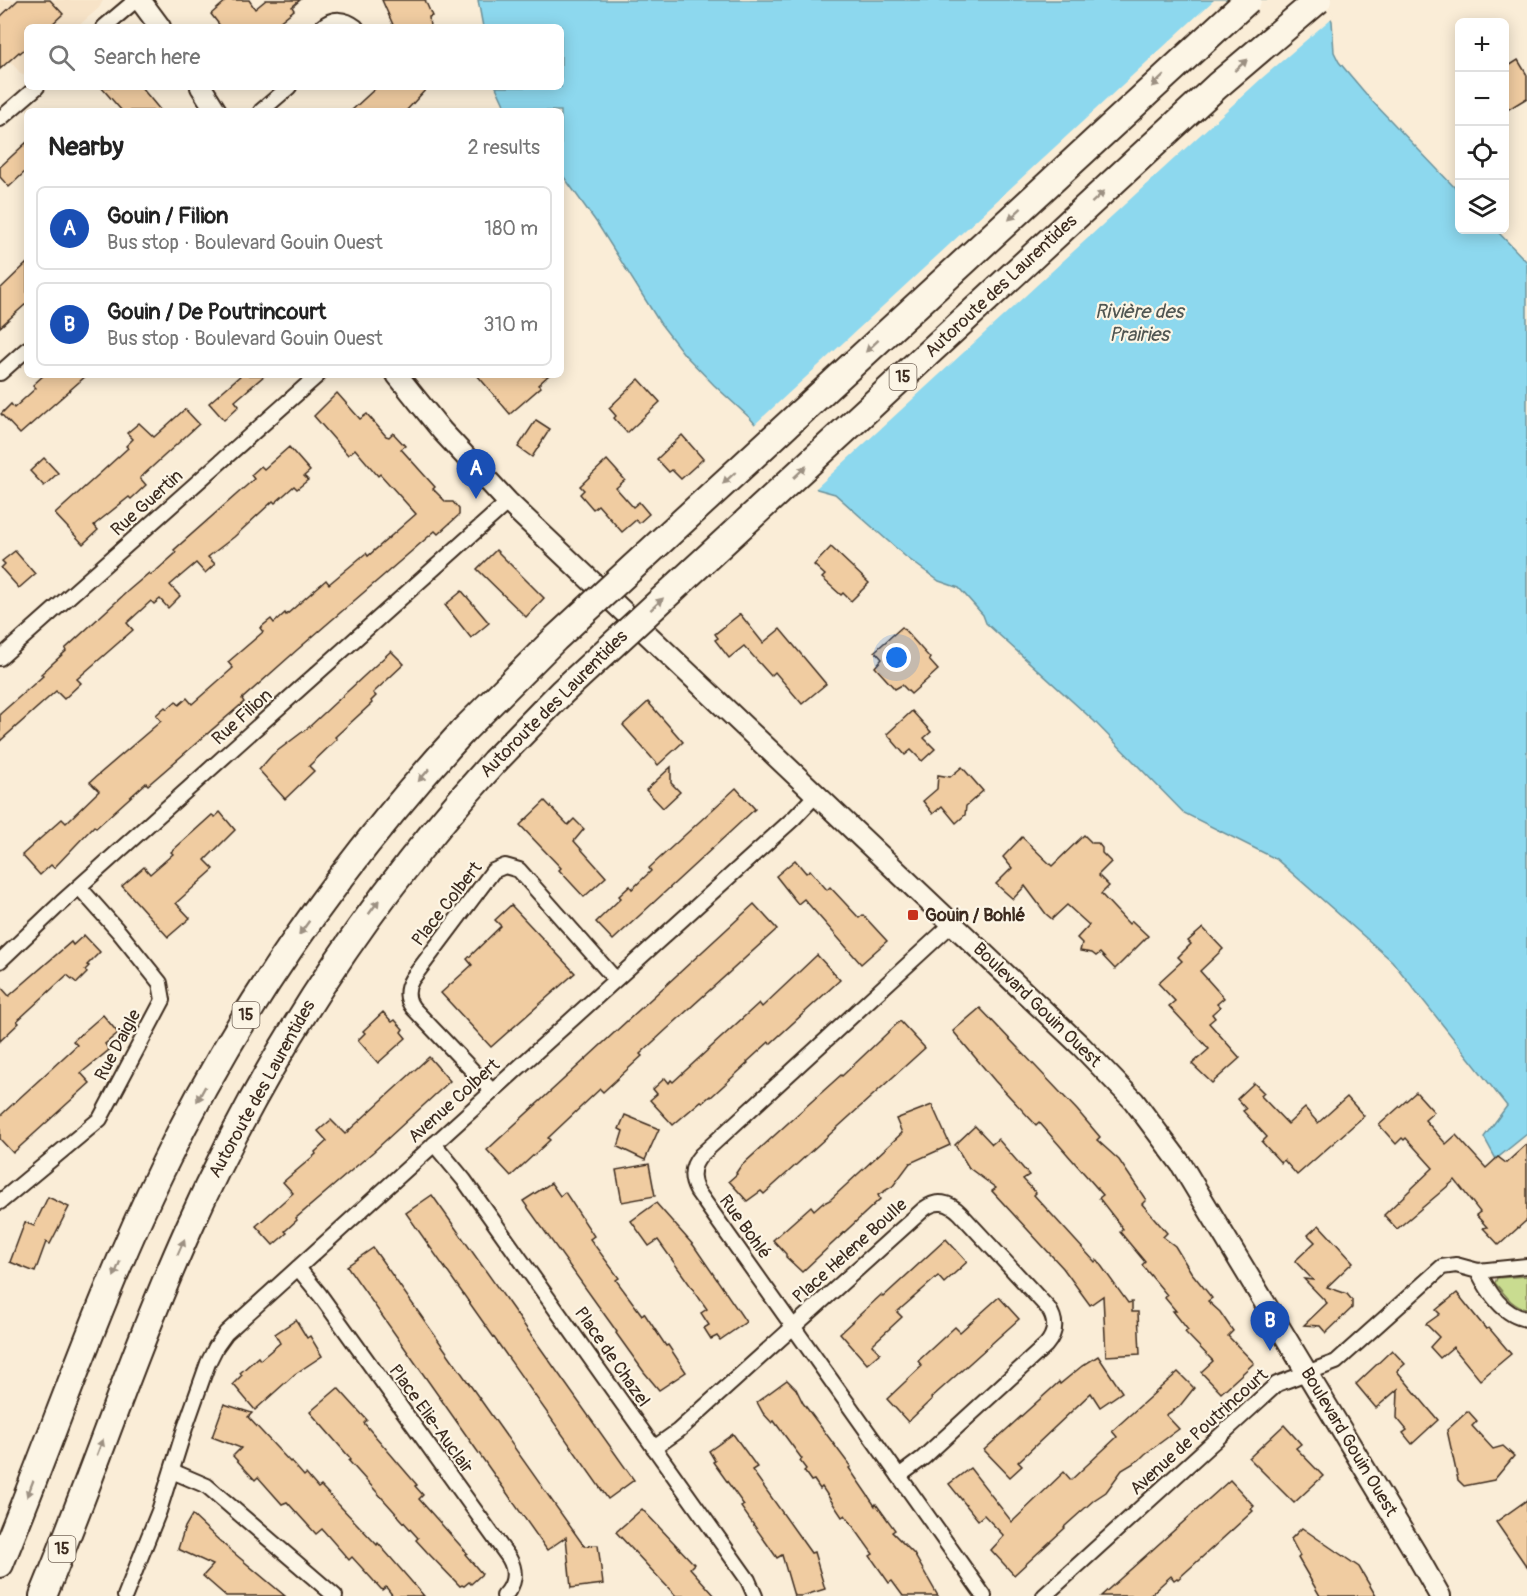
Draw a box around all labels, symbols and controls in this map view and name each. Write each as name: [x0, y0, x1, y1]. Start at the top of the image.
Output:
map controls: [1455, 18, 1509, 234]
button: +: [1455, 18, 1509, 72]
search box: [24, 24, 564, 90]
icon: search: [45, 41, 78, 74]
text: Search here: [93, 43, 200, 71]
one-way arrow: [1233, 59, 1248, 72]
button: −: [1455, 72, 1509, 126]
one-way arrow: [1152, 74, 1166, 88]
button: locate: [1455, 126, 1509, 180]
text: Nearby: [48, 131, 124, 163]
text: 2 results: [468, 135, 540, 160]
button: layers: [1455, 180, 1509, 234]
one-way arrow: [1090, 190, 1105, 204]
text: Gouin / Filion: [107, 202, 228, 230]
one-way arrow: [1008, 207, 1023, 221]
street label: Autoroute des Laurentides: [920, 209, 1082, 363]
text: A: [63, 216, 76, 241]
text: 180 m: [484, 216, 538, 241]
text: Bus stop · Boulevard Gouin Ouest: [107, 230, 383, 255]
text: Gouin / De Poutrincourt: [107, 298, 326, 326]
water label: Rivière des Prairies: [1095, 299, 1185, 347]
text: B: [64, 312, 75, 337]
text: 310 m: [483, 312, 538, 337]
text: Bus stop · Boulevard Gouin Ouest: [107, 326, 383, 351]
one-way arrow: [865, 339, 880, 352]
road number: 15: [890, 364, 916, 390]
pin: A: [456, 450, 496, 499]
street label: Rue Guertin: [106, 465, 188, 541]
one-way arrow: [793, 465, 807, 479]
one-way arrow: [722, 471, 736, 485]
one-way arrow: [649, 598, 664, 611]
street label: Autoroute des Laurentides: [475, 625, 633, 783]
your location: [882, 643, 911, 672]
street label: Rue Filion: [207, 684, 277, 750]
one-way arrow: [418, 767, 431, 782]
street label: Place Colbert: [407, 857, 488, 951]
one-way arrow: [368, 900, 380, 916]
place label: Gouin / Bohlé: [925, 904, 1026, 927]
marker: Gouin / Bohlé: [906, 908, 920, 922]
one-way arrow: [299, 921, 311, 936]
street label: Boulevard Gouin Ouest: [968, 938, 1107, 1073]
street label: Autoroute des Laurentides: [204, 996, 320, 1182]
road number: 15: [232, 1002, 260, 1028]
street label: Rue Daigle: [90, 1005, 146, 1085]
street label: Avenue Colbert: [403, 1053, 505, 1148]
one-way arrow: [196, 1085, 206, 1102]
street label: Rue Bohlé: [714, 1190, 776, 1264]
street label: Place Helene Boulle: [788, 1193, 912, 1308]
one-way arrow: [176, 1237, 186, 1255]
one-way arrow: [112, 1261, 122, 1279]
pin: B: [1250, 1302, 1290, 1351]
street label: Place de Chazel: [569, 1303, 655, 1411]
street label: Place Elie-Auclair: [384, 1360, 479, 1479]
street label: Avenue de Poutrincourt: [1125, 1363, 1273, 1500]
street label: Boulevard Gouin Ouest: [1295, 1363, 1403, 1521]
one-way arrow: [96, 1438, 106, 1456]
one-way arrow: [25, 1480, 35, 1498]
road number: 15: [48, 1536, 76, 1562]

